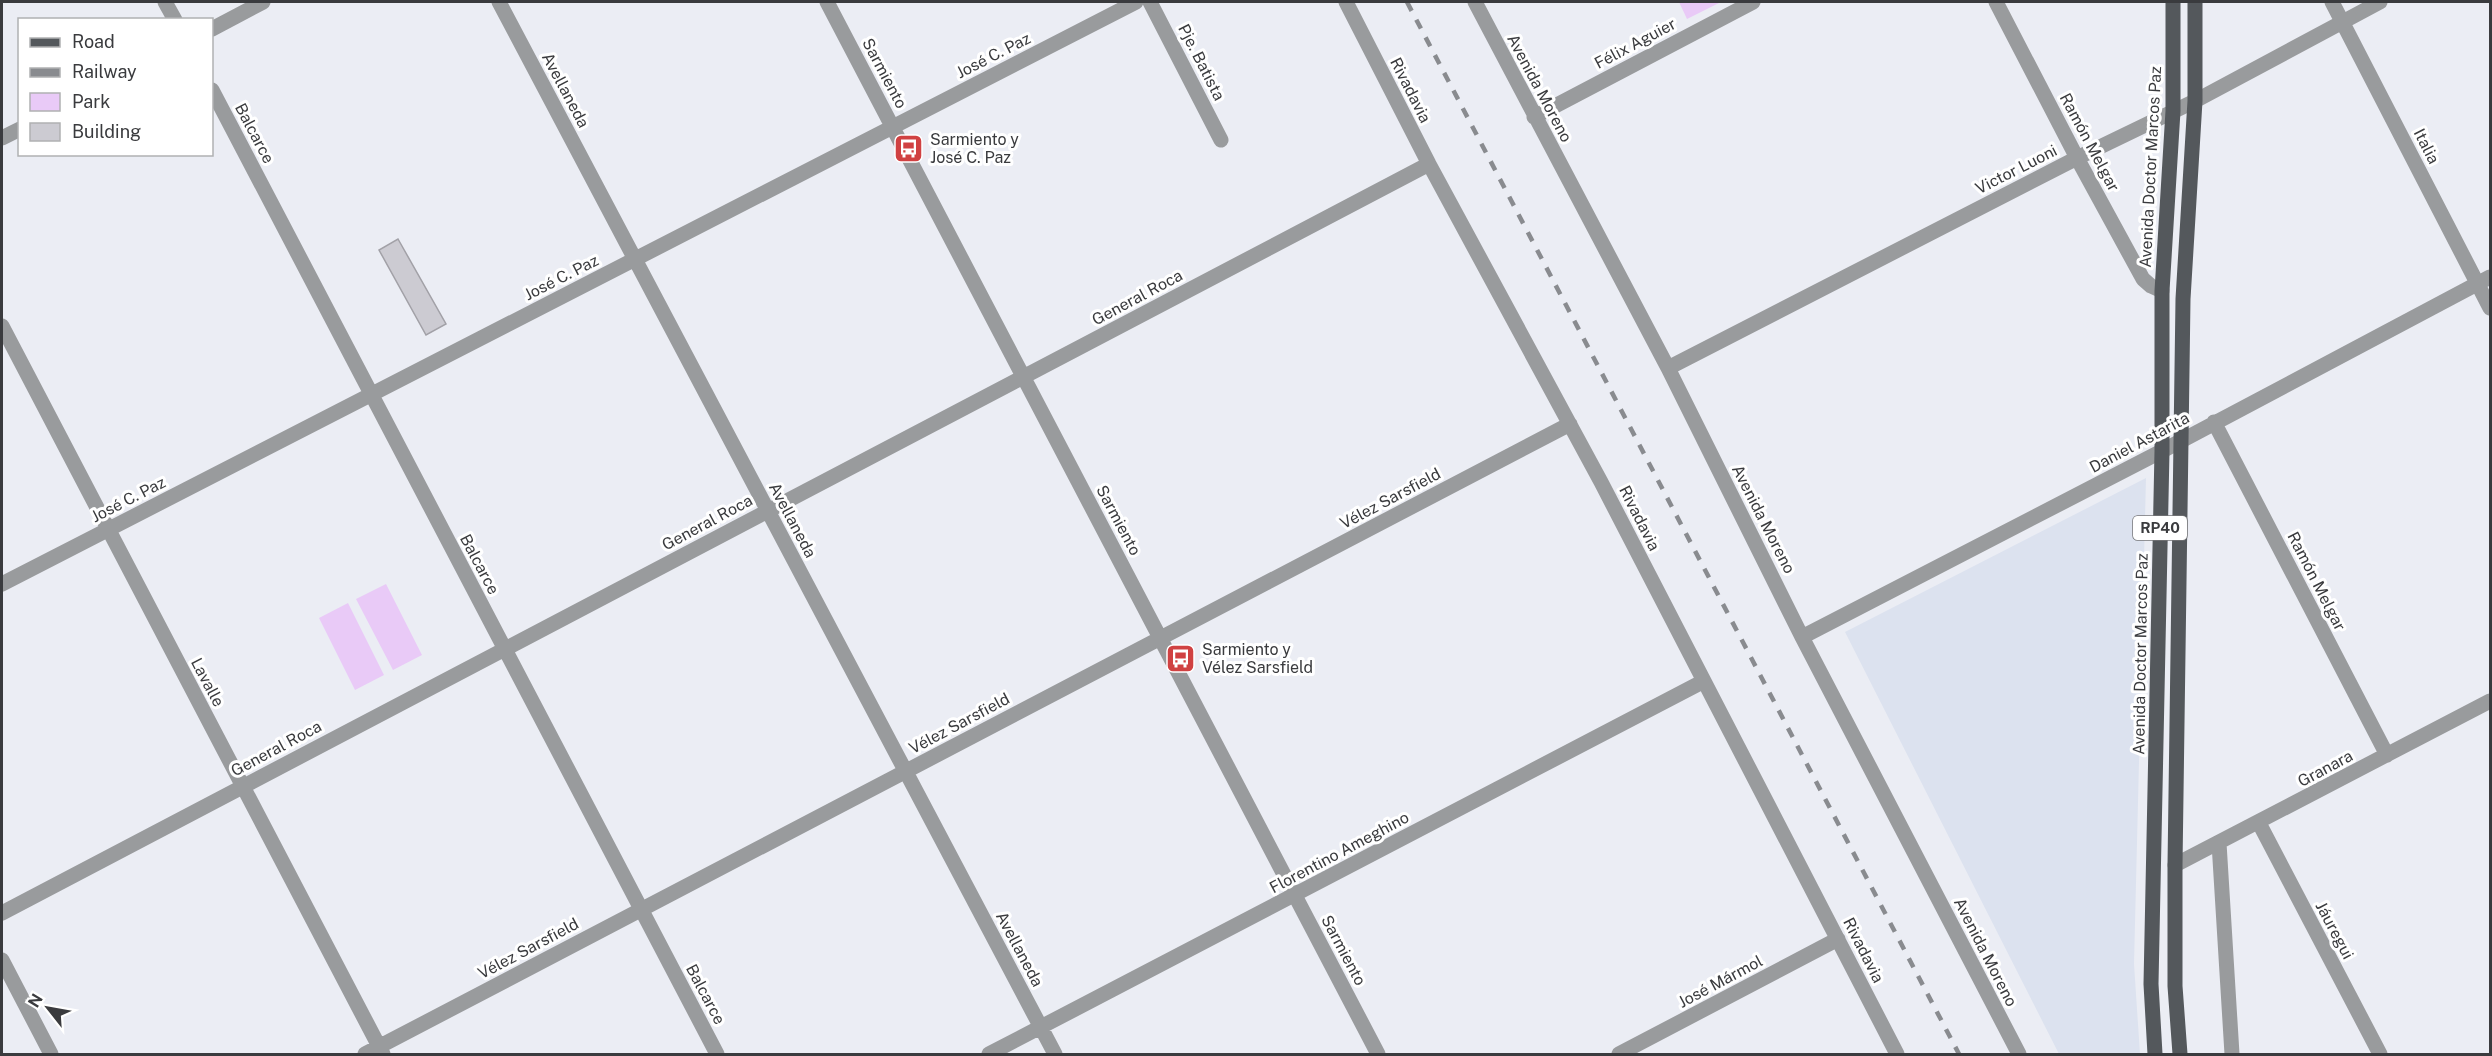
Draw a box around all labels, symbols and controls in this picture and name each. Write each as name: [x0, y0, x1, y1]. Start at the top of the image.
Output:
street label: Félix Aguier: [1591, 14, 1679, 73]
legend: [18, 18, 213, 156]
street label: Pje. Batista: [1174, 21, 1229, 104]
street label: José C. Paz: [953, 28, 1034, 82]
text: Road: [72, 31, 115, 52]
street label: Avenida Moreno: [1503, 31, 1576, 145]
street label: Sarmiento: [858, 35, 911, 112]
street label: Avellaneda: [538, 49, 593, 131]
street label: Rivadavia: [1386, 55, 1435, 126]
text: Railway: [72, 61, 137, 82]
street label: Avenida Doctor Marcos Paz: [2136, 66, 2165, 268]
street label: Ramón Melgar: [2056, 90, 2123, 195]
text: Park: [72, 91, 110, 112]
street label: Balcarce: [231, 100, 278, 167]
text: Building: [72, 121, 141, 142]
street label: Italia: [2410, 125, 2443, 167]
place label: Sarmiento y José C. Paz: [930, 130, 1019, 167]
bus stop icon: Sarmiento y José C. Paz: [893, 132, 925, 164]
street label: Victor Luoni: [1972, 141, 2060, 198]
street label: José C. Paz: [521, 250, 602, 304]
street label: General Roca: [1089, 266, 1186, 329]
street label: Daniel Astarita: [2086, 408, 2192, 477]
street label: Avenida Moreno: [1728, 462, 1799, 577]
street label: Vélez Sarsfield: [1337, 464, 1444, 533]
street label: José C. Paz: [88, 472, 169, 526]
street label: Avellaneda: [765, 479, 820, 561]
street label: Sarmiento: [1092, 482, 1145, 559]
street label: Rivadavia: [1615, 483, 1664, 554]
street label: General Roca: [659, 491, 756, 554]
road number: RP40: [2133, 516, 2187, 540]
street label: Ramón Melgar: [2283, 529, 2350, 634]
street label: Balcarce: [456, 531, 503, 598]
street label: Avenida Doctor Marcos Paz: [2129, 553, 2152, 755]
place label: Sarmiento y Vélez Sarsfield: [1202, 640, 1313, 677]
bus stop icon: Sarmiento y Vélez Sarsfield: [1165, 642, 1197, 674]
street label: Lavalle: [187, 655, 228, 710]
street label: Vélez Sarsfield: [906, 689, 1013, 758]
street label: General Roca: [228, 717, 325, 780]
street label: Granara: [2295, 746, 2356, 791]
street label: Florentino Ameghino: [1266, 808, 1412, 897]
street label: Avenida Moreno: [1950, 895, 2021, 1010]
street label: Jáuregui: [2311, 898, 2358, 962]
street label: Avellaneda: [992, 908, 1047, 990]
street label: Sarmiento: [1317, 912, 1370, 989]
street label: Vélez Sarsfield: [475, 914, 582, 983]
street label: Rivadavia: [1839, 915, 1888, 986]
street label: José Mármol: [1675, 951, 1766, 1012]
street label: Balcarce: [682, 961, 729, 1028]
north arrow: [18, 978, 78, 1038]
text: N: [24, 990, 47, 1011]

